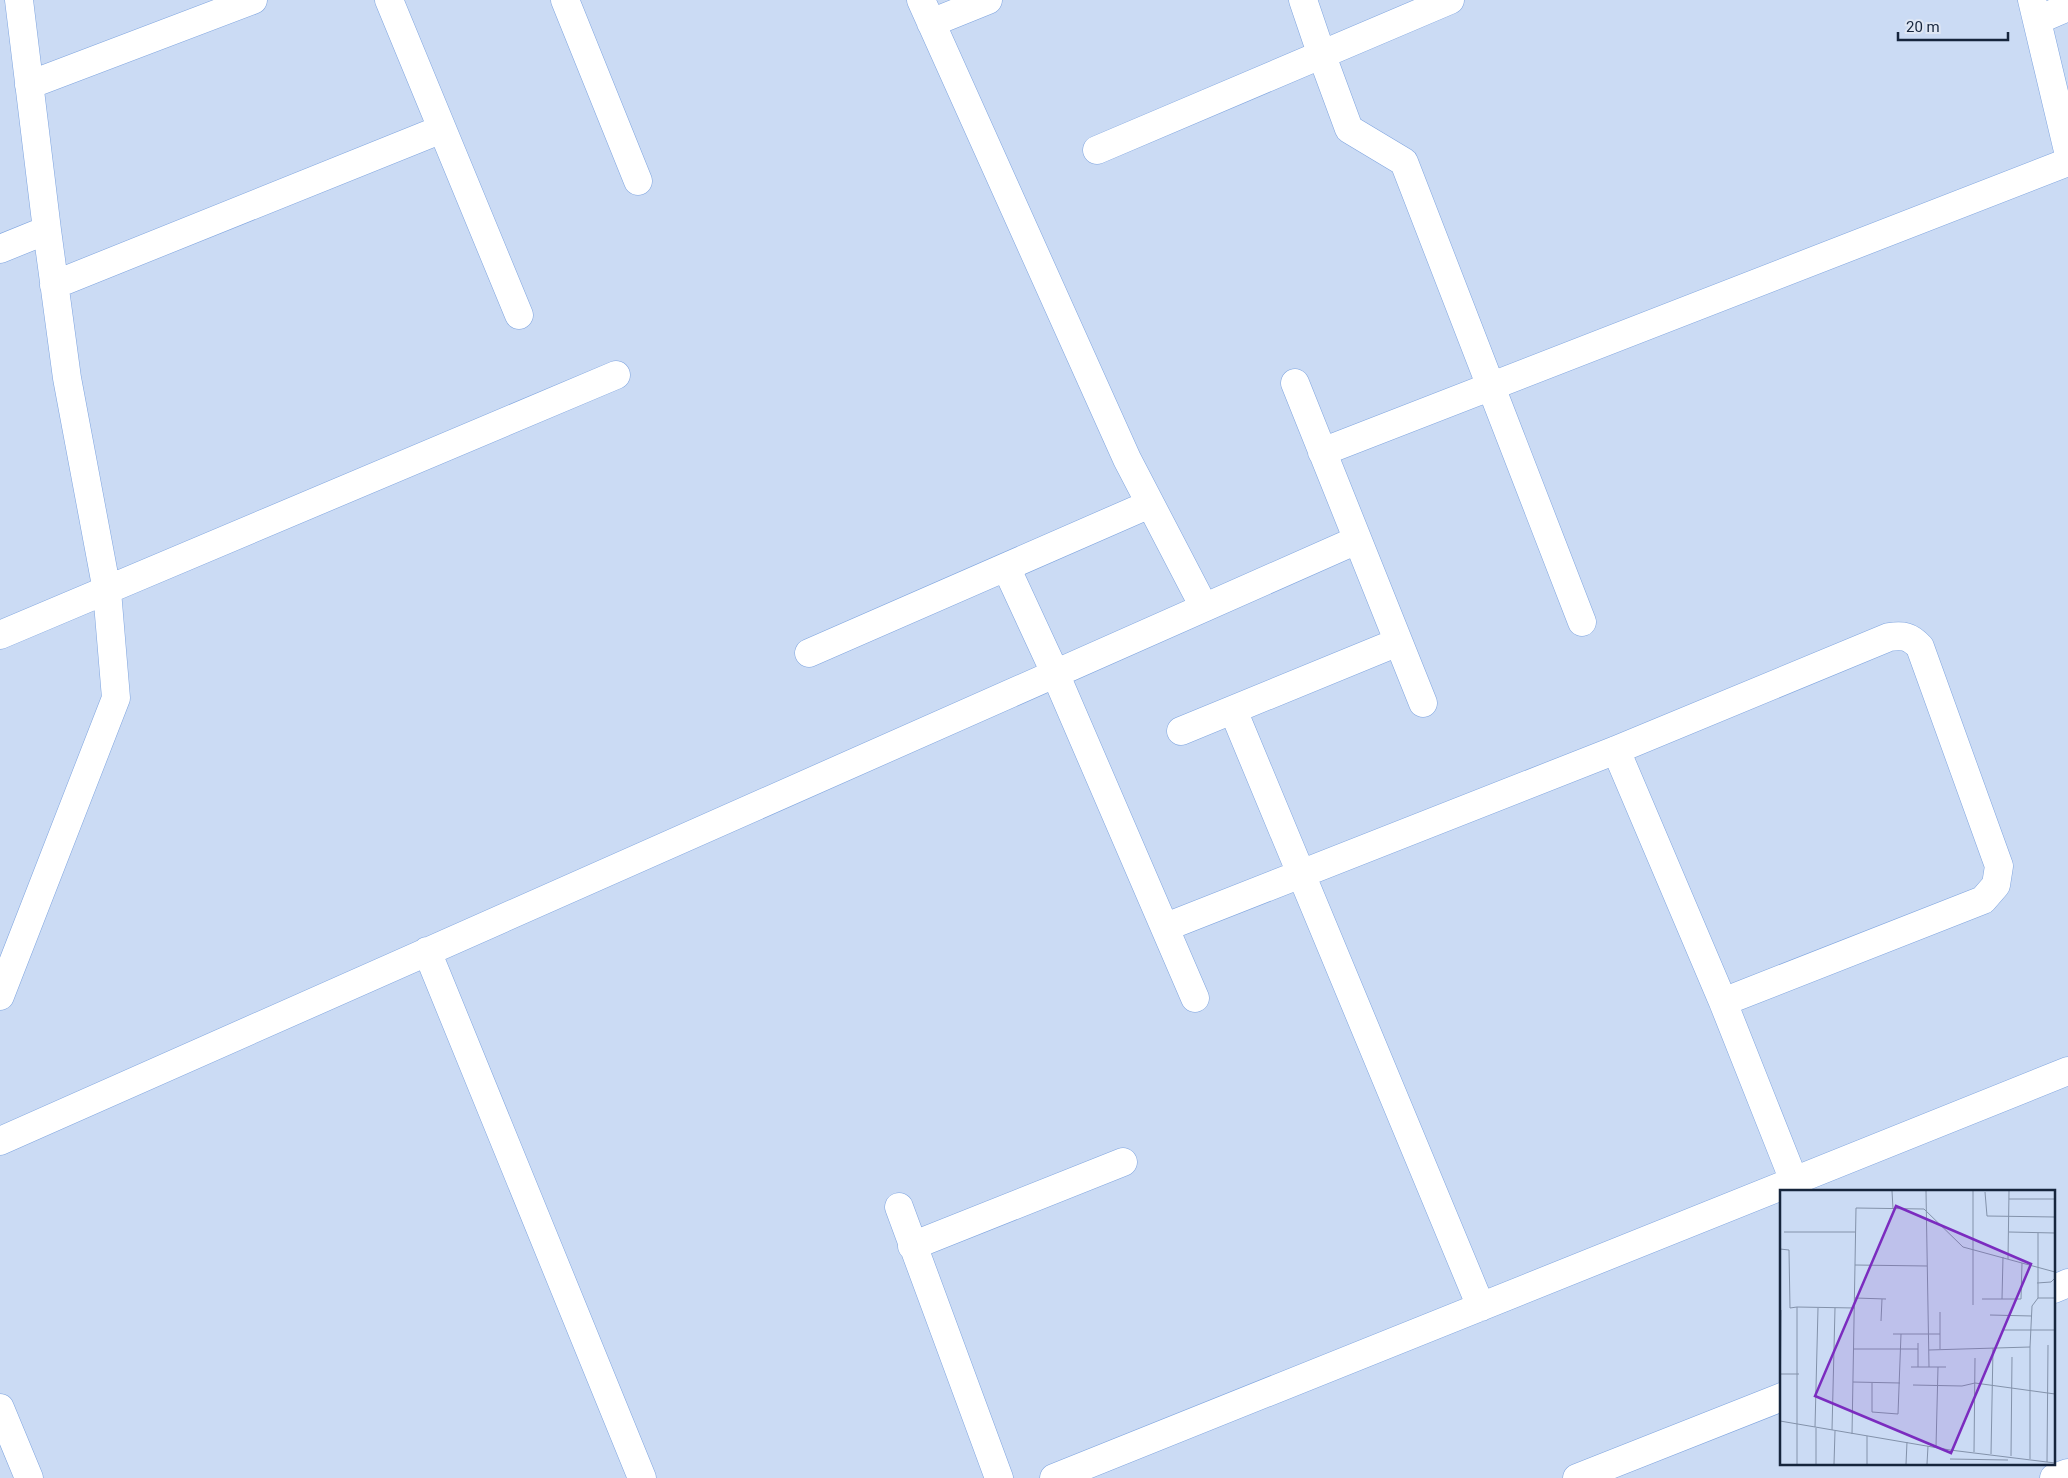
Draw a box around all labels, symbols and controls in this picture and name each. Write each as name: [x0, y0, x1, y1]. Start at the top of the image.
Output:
scale bar: [1898, 10, 2008, 42]
text: 20 m: [1906, 18, 1940, 36]
inset map: [1780, 1190, 2056, 1466]

